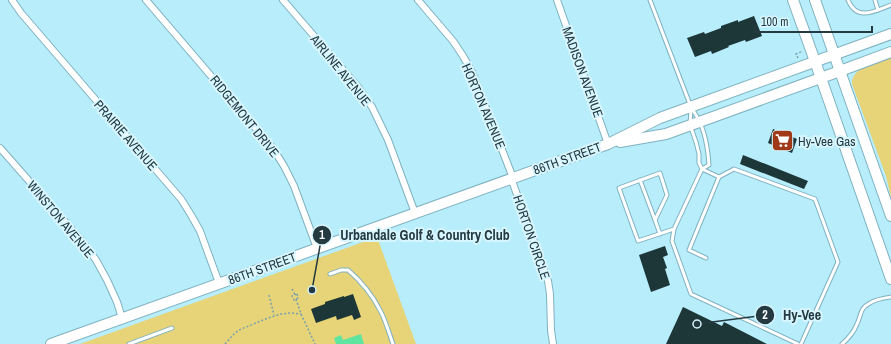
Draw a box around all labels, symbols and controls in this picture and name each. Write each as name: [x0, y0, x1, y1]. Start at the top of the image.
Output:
scale bar: [755, 8, 872, 34]
text: 100 m: [761, 14, 788, 30]
street label: MADISON AVENUE: [558, 25, 607, 120]
street label: AIRLINE AVENUE: [306, 30, 375, 109]
street label: HORTON AVENUE: [458, 61, 509, 152]
street label: RIDGEMONT DRIVE: [206, 72, 283, 161]
street label: PRAIRIE AVENUE: [90, 97, 161, 174]
supermarket icon: Hy-Vee Gas: [769, 128, 795, 154]
place label: Hy-Vee Gas: [798, 133, 855, 150]
street label: 86TH STREET: [531, 138, 604, 179]
street label: WINSTON AVENUE: [23, 177, 98, 261]
street label: HORTON CIRCLE: [509, 193, 554, 281]
callout: Urbandale Golf & Country Club: [312, 222, 518, 248]
text: Urbandale Golf & Country Club: [340, 226, 510, 244]
text: 1: [319, 227, 325, 243]
street label: 86TH STREET: [226, 248, 299, 289]
callout: Hy-Vee: [755, 302, 829, 328]
text: Hy-Vee: [783, 306, 821, 324]
text: 2: [762, 307, 768, 323]

